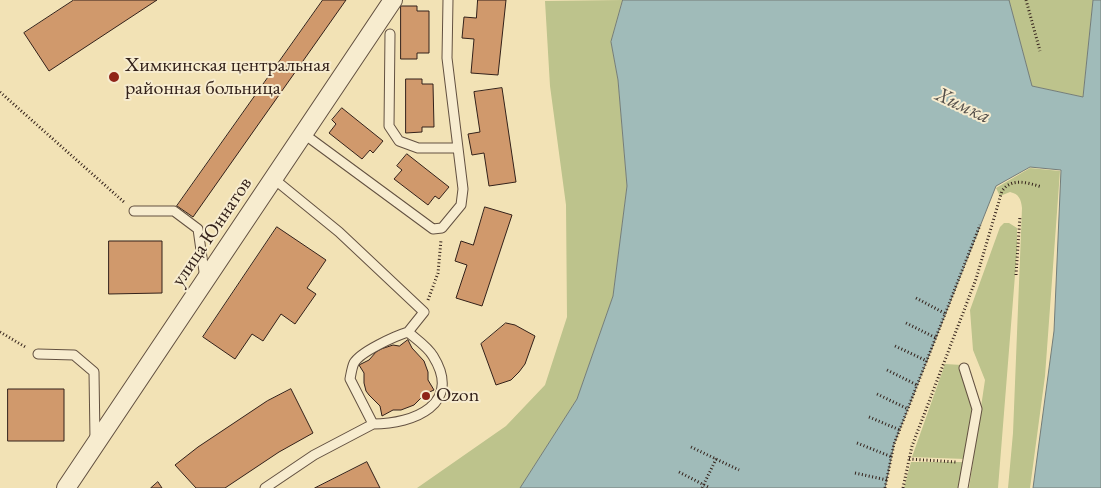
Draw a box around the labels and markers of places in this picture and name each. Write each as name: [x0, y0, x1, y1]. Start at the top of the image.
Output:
place label: Химкинская центральная районная больница: [125, 54, 330, 101]
marker: Химкинская центральная районная больница: [107, 70, 121, 84]
place label: Ozon: [436, 384, 479, 408]
marker: Ozon: [420, 390, 432, 402]

